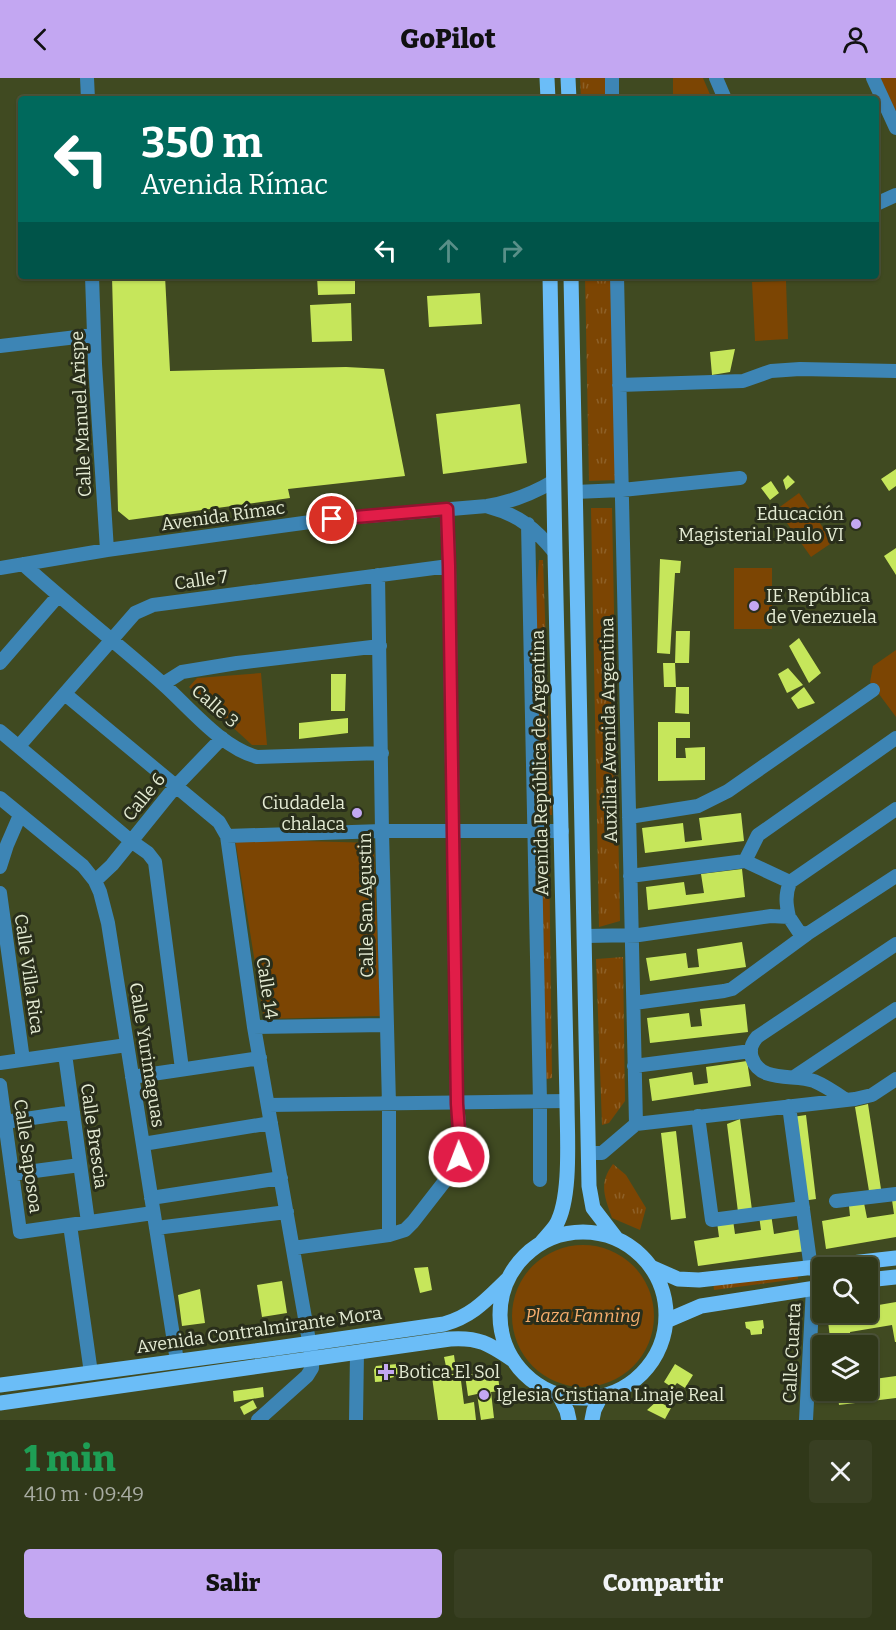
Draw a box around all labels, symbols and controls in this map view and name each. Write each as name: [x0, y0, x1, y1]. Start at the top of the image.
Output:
icon: back: [24, 23, 57, 56]
text: GoPilot: [400, 23, 496, 55]
icon: person: [839, 23, 872, 56]
text: 350 m: [141, 118, 262, 168]
icon: left: [42, 120, 120, 198]
text: Avenida Rímac: [141, 169, 328, 201]
icon: left: [369, 234, 402, 267]
icon: ahead: [432, 234, 465, 267]
icon: right: [495, 234, 528, 267]
street label: Calle Manuel Arispe: [66, 330, 96, 498]
pin: [306, 493, 357, 544]
street label: Avenida Rímac: [160, 496, 286, 536]
icon: arrive: [315, 502, 348, 535]
place label: Educación Magisterial Paulo VI: [678, 503, 845, 546]
marker: Educación Magisterial Paulo VI: [849, 517, 863, 531]
street label: Calle 7: [173, 565, 229, 595]
place label: IE República de Venezuela: [766, 585, 877, 628]
marker: IE República de Venezuela: [747, 599, 761, 613]
street label: Auxiliar Avenida Argentina: [596, 617, 622, 843]
street label: Avenida República de Argentina: [527, 630, 553, 896]
street label: Calle 3: [187, 680, 243, 732]
street label: Calle 6: [118, 769, 170, 825]
place label: Ciudadela chalaca: [262, 792, 345, 835]
marker: Ciudadela chalaca: [350, 806, 364, 820]
street label: Calle San Agustin: [354, 831, 378, 978]
street label: Calle Villa Rica: [10, 912, 48, 1036]
street label: Calle 14: [251, 955, 283, 1021]
street label: Calle Yurimaguas: [125, 981, 169, 1129]
street label: Calle Brescia: [76, 1082, 112, 1190]
street label: Calle Saposoa: [9, 1098, 47, 1215]
position arrow: [427, 1125, 491, 1189]
map controls: [812, 1257, 878, 1401]
button: search: [812, 1257, 878, 1323]
street label: Avenida Contralmirante Mora: [135, 1302, 383, 1358]
street label: Calle Cuarta: [778, 1302, 806, 1404]
park label: Plaza Fanning: [525, 1305, 641, 1327]
button: layers: [812, 1335, 878, 1401]
place label: Botica El Sol: [398, 1361, 500, 1383]
marker: Botica El Sol: [379, 1365, 393, 1379]
place label: Iglesia Cristiana Linaje Real: [496, 1384, 724, 1406]
marker: Iglesia Cristiana Linaje Real: [477, 1388, 491, 1402]
text: 1 min: [24, 1437, 116, 1481]
button: close: [809, 1440, 872, 1503]
text: 410 m · 09:49: [24, 1482, 144, 1506]
button: Salir: [24, 1549, 442, 1618]
button: Compartir: [454, 1549, 872, 1618]

